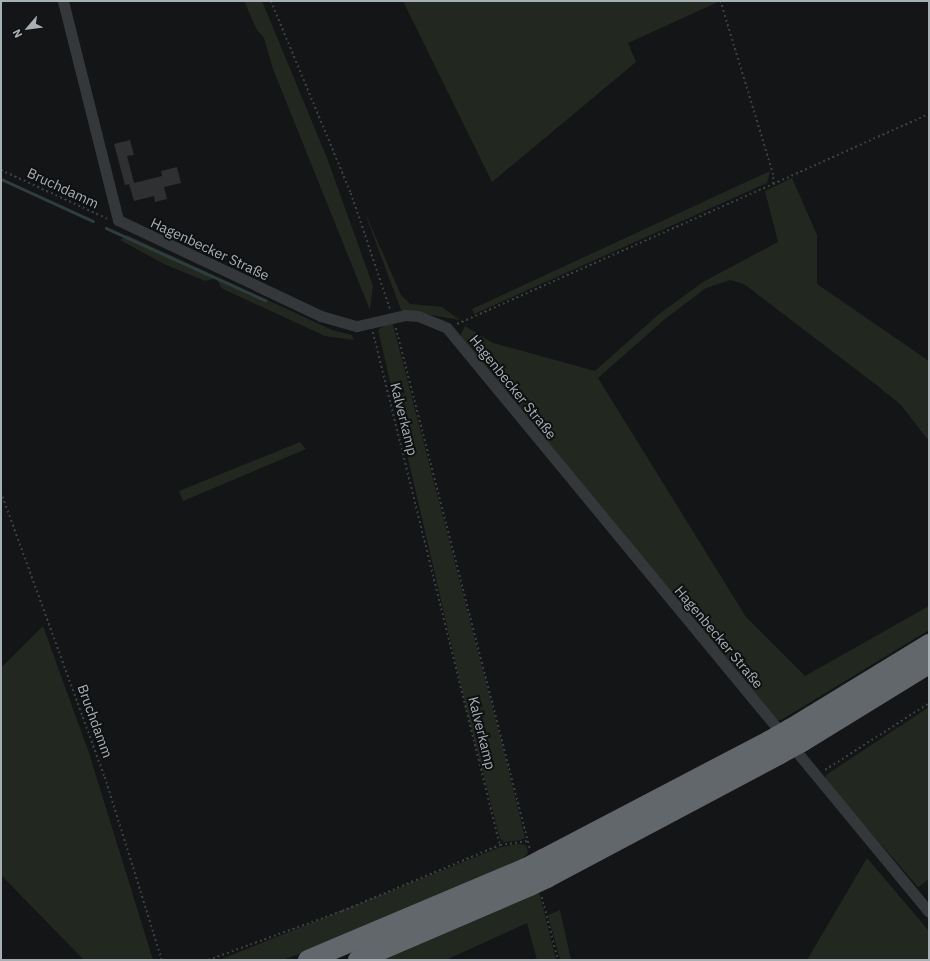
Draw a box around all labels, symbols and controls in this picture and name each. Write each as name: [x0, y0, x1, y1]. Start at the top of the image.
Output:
north arrow: [8, 8, 48, 48]
text: N: [9, 27, 25, 40]
street label: Bruchdamm: [24, 164, 102, 212]
street label: Hagenbecker Straße: [148, 214, 272, 284]
street label: Hagenbecker Straße: [466, 332, 560, 442]
street label: Kalverkamp: [387, 381, 421, 457]
street label: Hagenbecker Straße: [671, 582, 767, 692]
street label: Bruchdamm: [74, 682, 116, 760]
street label: Kalverkamp: [465, 695, 499, 771]

